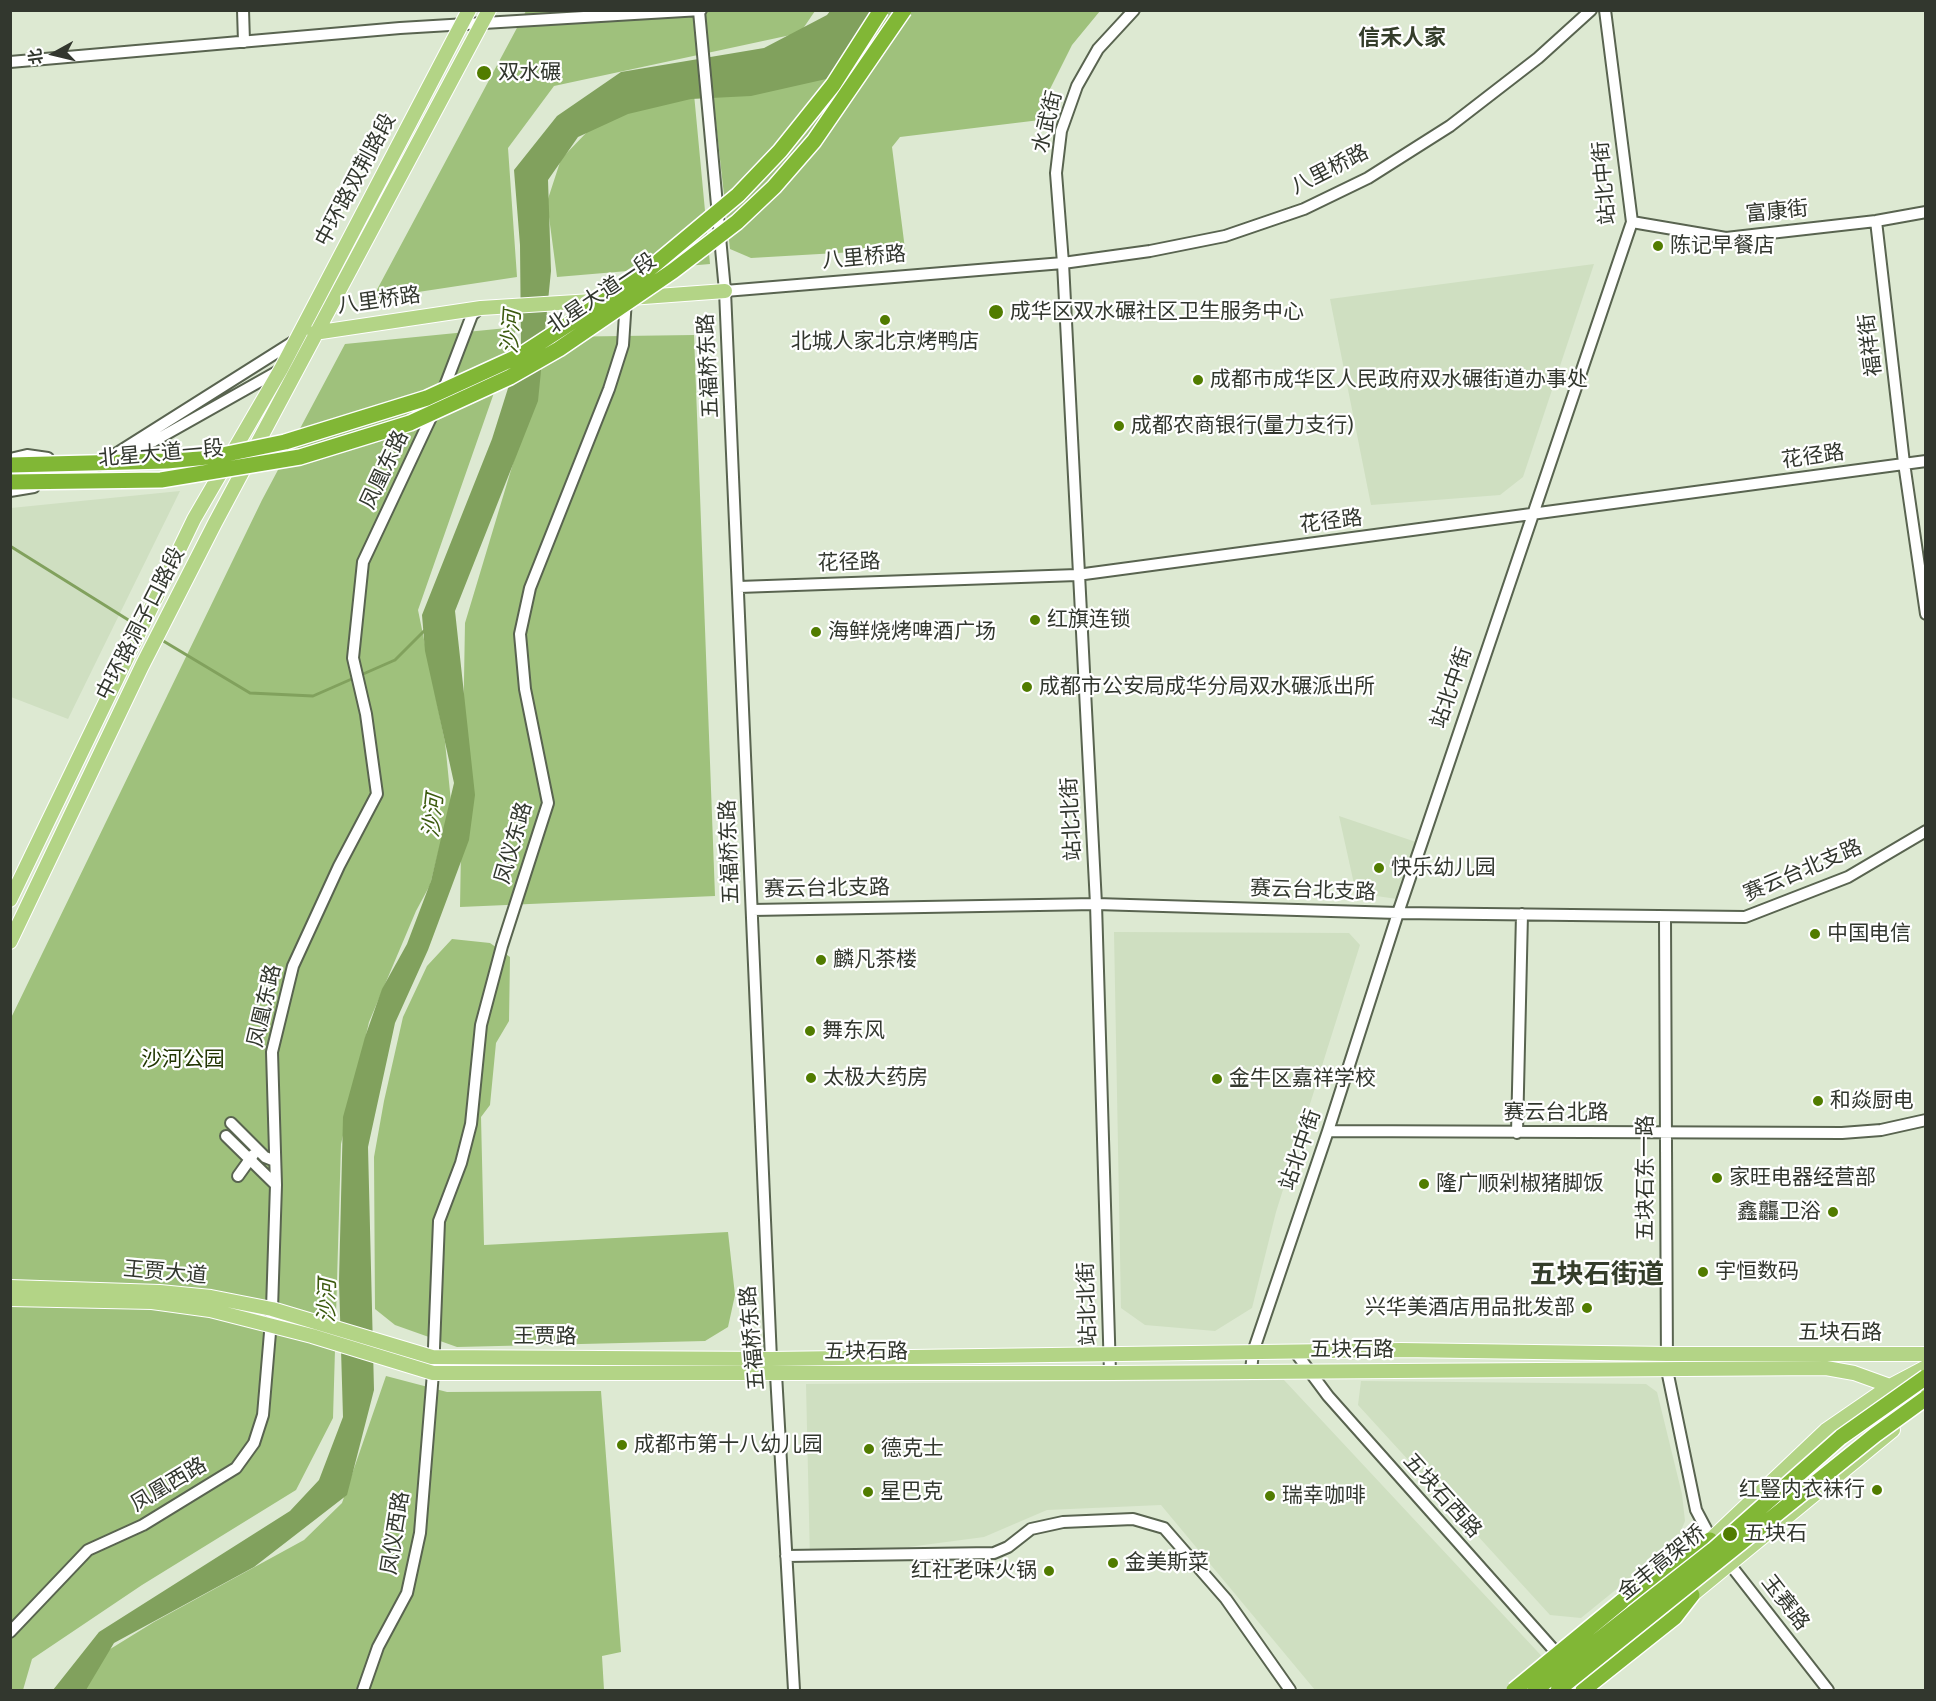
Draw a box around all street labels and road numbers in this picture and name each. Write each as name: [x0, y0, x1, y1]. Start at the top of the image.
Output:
street label: 水武街: [1028, 88, 1068, 156]
street label: 中环路双荆路段: [310, 109, 402, 251]
street label: 八里桥路: [1287, 140, 1373, 200]
street label: 站北中街: [1589, 140, 1621, 226]
street label: 富康街: [1744, 196, 1810, 228]
street label: 八里桥路: [821, 242, 907, 274]
street label: 北星大道一段: [543, 248, 661, 340]
street label: 八里桥路: [336, 283, 422, 319]
street label: 福祥街: [1855, 312, 1887, 378]
street label: 五福桥东路: [694, 313, 724, 419]
street label: 凤凰东路: [356, 427, 414, 513]
street label: 北星大道一段: [97, 436, 225, 472]
street label: 花径路: [1780, 440, 1846, 474]
street label: 花径路: [1298, 506, 1364, 538]
street label: 中环路洞子口路段: [92, 543, 190, 705]
street label: 花径路: [817, 549, 881, 577]
street label: 站北中街: [1426, 644, 1478, 732]
street label: 站北北街: [1057, 776, 1087, 862]
street label: 凤仪东路: [490, 799, 538, 887]
street label: 五福桥东路: [716, 799, 744, 905]
street label: 赛云台北支路: [1740, 835, 1866, 907]
street label: 赛云台北支路: [764, 875, 890, 903]
street label: 赛云台北支路: [1250, 876, 1376, 906]
street label: 凤凰东路: [243, 962, 287, 1050]
street label: 赛云台北路: [1504, 1100, 1608, 1126]
street label: 站北中街: [1275, 1106, 1327, 1194]
street label: 五块石东一路: [1633, 1115, 1659, 1241]
street label: 王贾大道: [122, 1257, 208, 1289]
street label: 站北北街: [1074, 1262, 1102, 1346]
street label: 五福桥东路: [736, 1285, 770, 1391]
street label: 五块石路: [1798, 1320, 1882, 1346]
street label: 王贾路: [514, 1324, 576, 1350]
street label: 五块石路: [1310, 1337, 1394, 1363]
street label: 五块石路: [824, 1339, 908, 1365]
street label: 五块石西路: [1398, 1449, 1486, 1543]
street label: 凤凰西路: [127, 1453, 211, 1517]
street label: 凤仪西路: [377, 1490, 415, 1576]
street label: 金丰高架桥: [1613, 1520, 1711, 1606]
street label: 玉赛路: [1756, 1570, 1814, 1636]

